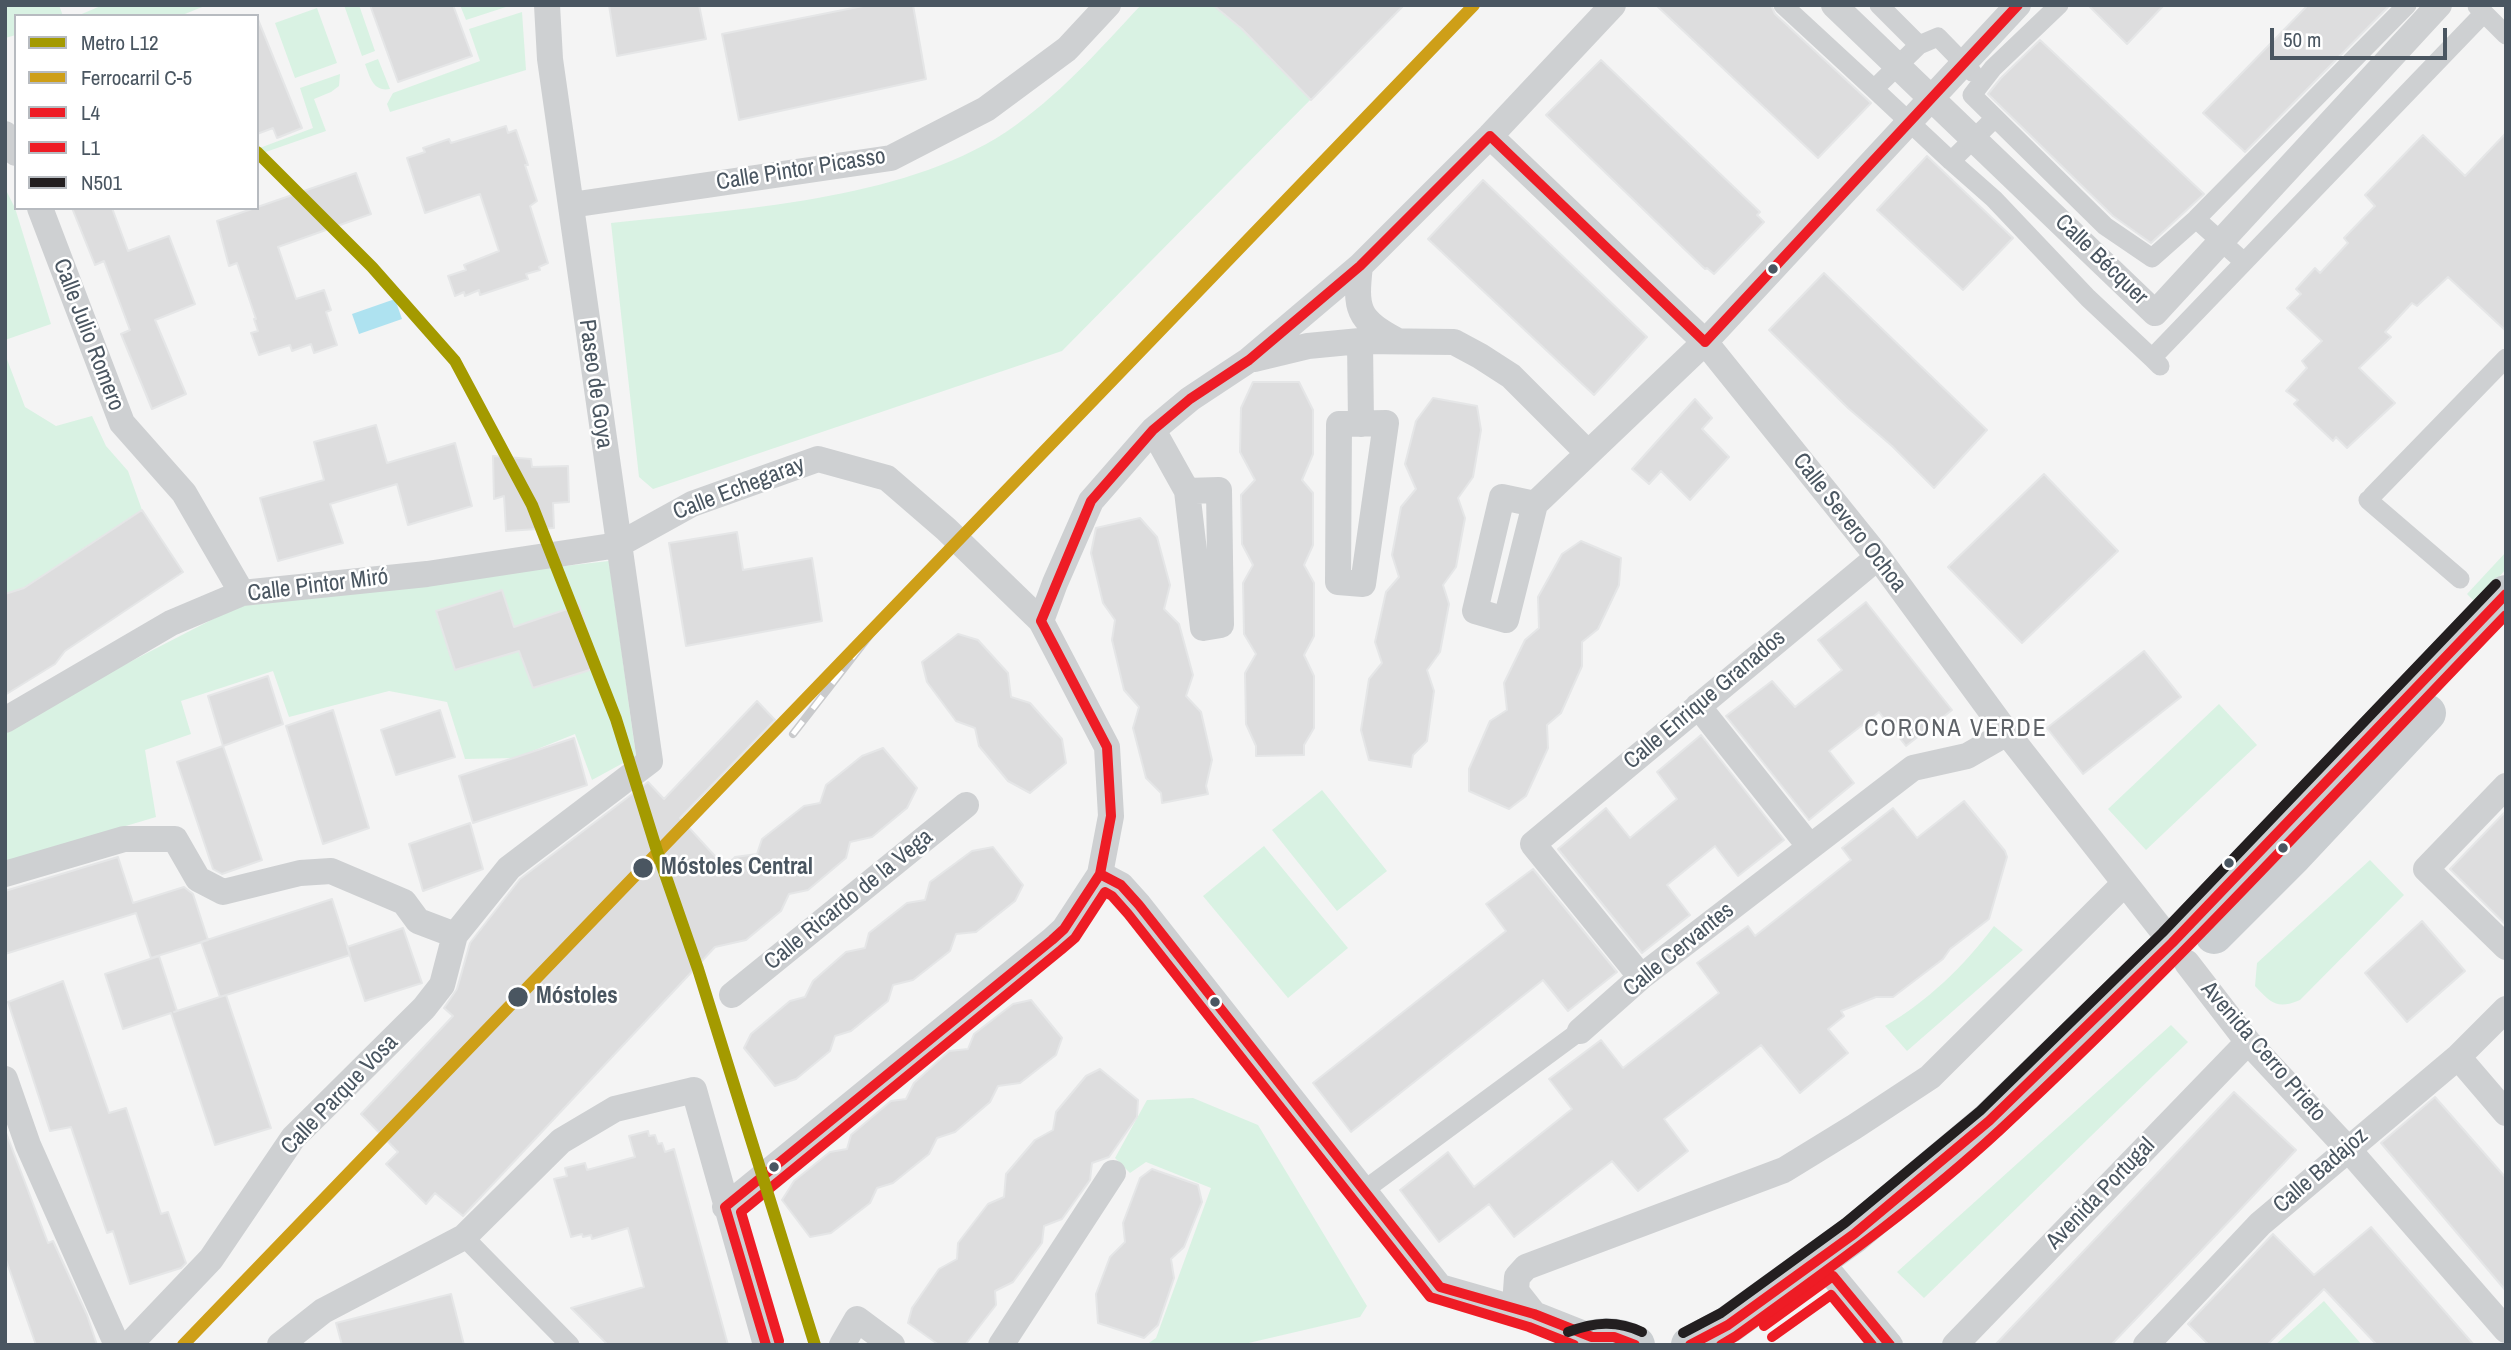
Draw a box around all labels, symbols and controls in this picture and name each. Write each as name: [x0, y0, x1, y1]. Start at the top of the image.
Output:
legend: [14, 14, 259, 210]
scale bar: [2273, 14, 2450, 58]
text: 50 m: [2283, 25, 2321, 54]
text: Metro L12: [81, 28, 159, 57]
text: Ferrocarril C-5: [81, 63, 192, 92]
text: L4: [81, 98, 100, 127]
text: L1: [81, 133, 100, 162]
street label: Calle Pintor Picasso: [714, 143, 888, 197]
text: N501: [81, 168, 122, 197]
street label: Calle Bécquer: [2049, 209, 2153, 311]
street label: Calle Julio Romero: [46, 255, 130, 415]
unlabelled marker: [1766, 262, 1780, 276]
street label: Paseo de Goya: [572, 318, 618, 450]
street label: Calle Severo Ochoa: [1786, 448, 1912, 598]
street label: Calle Echegaray: [669, 451, 809, 527]
street label: Calle Pintor Miró: [246, 564, 390, 608]
street label: Calle Enrique Granados: [1619, 624, 1791, 776]
district label: CORONA VERDE: [1866, 716, 2046, 744]
street label: Calle Ricardo de la Vega: [759, 824, 939, 976]
unlabelled marker: [2276, 841, 2290, 855]
place label: Móstoles Central: [661, 854, 813, 882]
marker: Móstoles Central: [631, 856, 655, 880]
unlabelled marker: [2222, 856, 2236, 870]
street label: Calle Cervantes: [1618, 897, 1740, 1003]
street label: Avenida Cerro Prieto: [2195, 976, 2331, 1128]
place label: Móstoles: [536, 983, 618, 1011]
marker: Móstoles: [506, 985, 530, 1009]
unlabelled marker: [1208, 995, 1222, 1009]
street label: Calle Parque Vosa: [276, 1029, 404, 1161]
street label: Calle Badajoz: [2268, 1122, 2374, 1220]
street label: Avenida Portugal: [2041, 1132, 2161, 1256]
unlabelled marker: [767, 1160, 781, 1174]

